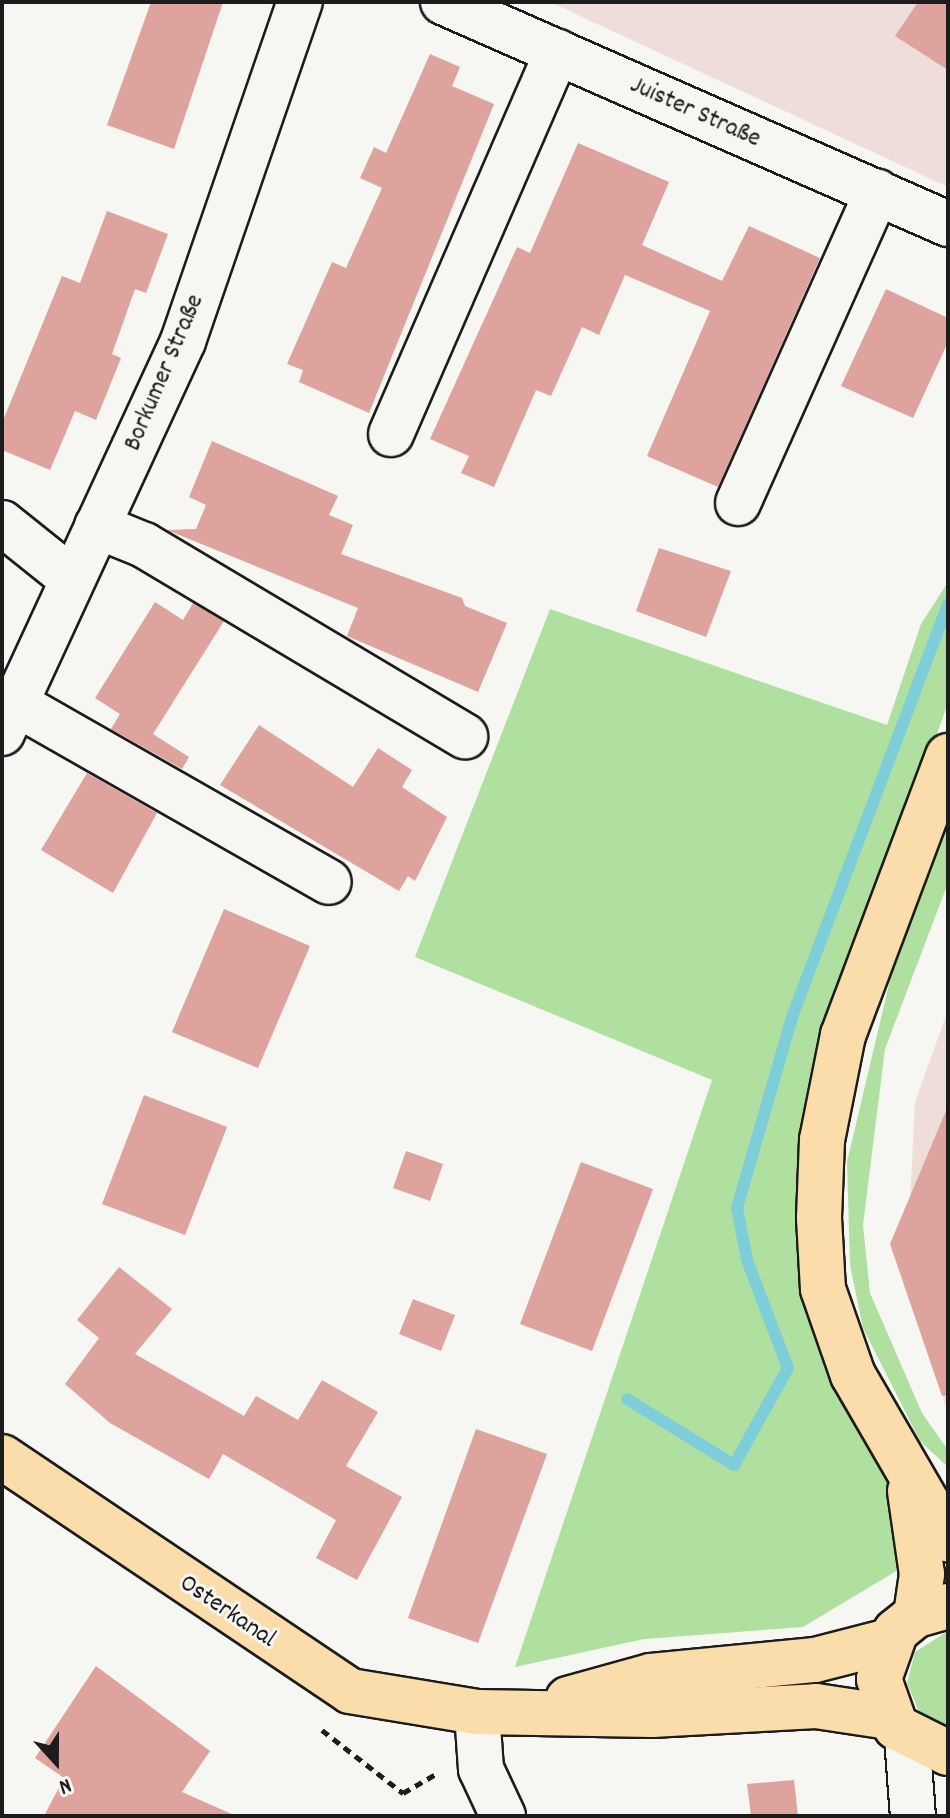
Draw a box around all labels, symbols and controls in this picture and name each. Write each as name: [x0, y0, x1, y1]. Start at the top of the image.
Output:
street label: Juister Straße: [625, 70, 765, 156]
street label: Borkumer Straße: [118, 290, 212, 456]
street label: Osterkanal: [173, 1568, 281, 1656]
north arrow: [16, 1722, 96, 1802]
text: N: [54, 1768, 75, 1801]

